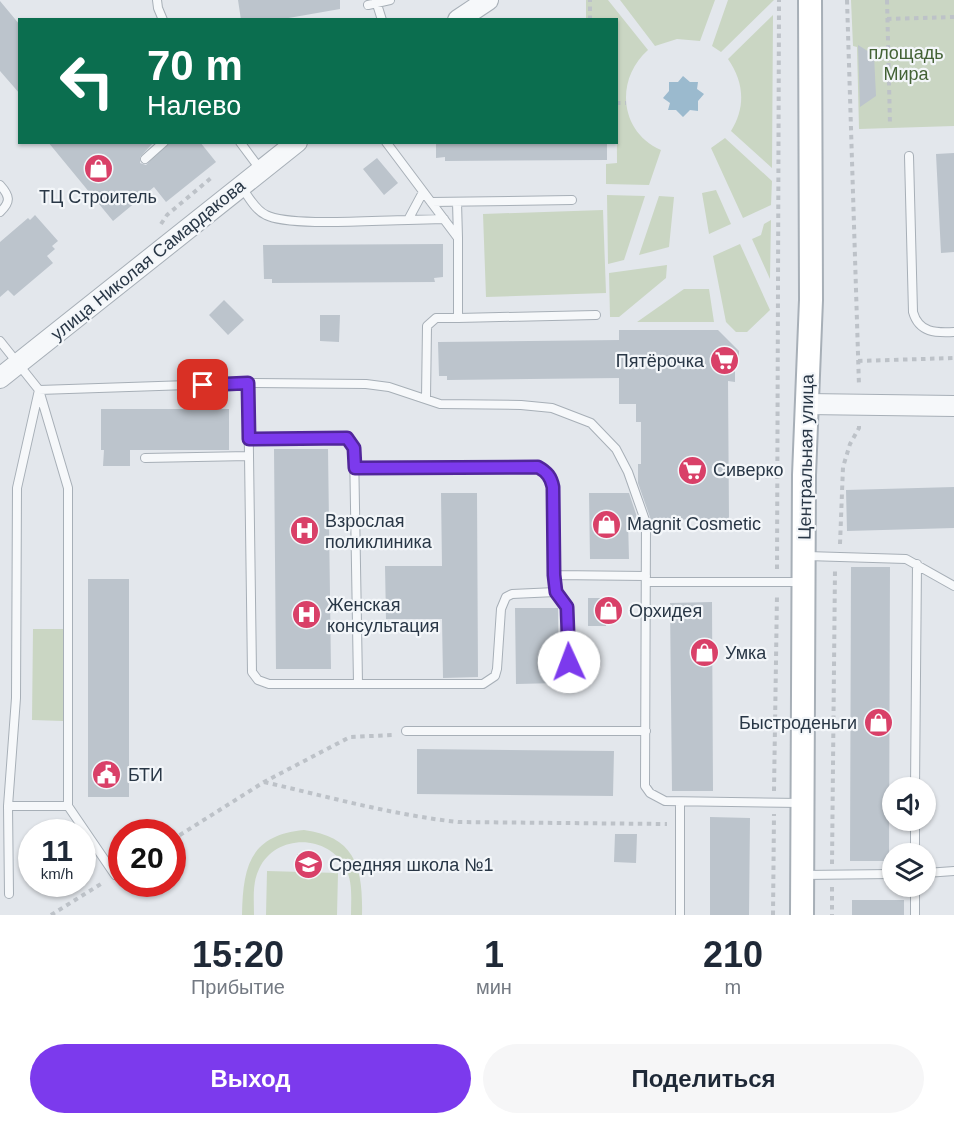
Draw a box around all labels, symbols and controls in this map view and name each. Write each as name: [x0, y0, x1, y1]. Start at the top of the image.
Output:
icon: left: [48, 42, 126, 120]
text: 70 m: [147, 42, 243, 89]
park label: площадь Мира: [868, 43, 944, 84]
text: Налево: [147, 91, 241, 121]
shop icon: ТЦ Строитель: [82, 152, 114, 184]
street label: улица Николая Самардакова: [47, 175, 250, 344]
place label: ТЦ Строитель: [39, 187, 157, 207]
supermarket icon: Пятёрочка: [709, 345, 741, 377]
place label: Пятёрочка: [616, 351, 705, 371]
pin: [177, 359, 228, 410]
icon: arrive: [186, 368, 219, 401]
street label: Центральная улица: [795, 373, 817, 540]
supermarket icon: Сиверко: [676, 454, 708, 486]
place label: Сиверко: [713, 460, 784, 480]
shop icon: Magnit Cosmetic: [590, 508, 622, 540]
place label: Взрослая поликлиника: [325, 511, 433, 552]
place label: Magnit Cosmetic: [627, 514, 761, 534]
hospital icon: Взрослая поликлиника: [288, 515, 320, 547]
place label: Женская консультация: [327, 595, 439, 636]
shop icon: Орхидея: [592, 595, 624, 627]
hospital icon: Женская консультация: [290, 599, 322, 631]
place label: Орхидея: [629, 601, 702, 621]
position arrow: [537, 630, 601, 694]
shop icon: Умка: [688, 637, 720, 669]
place label: Умка: [725, 643, 767, 663]
shop icon: Быстроденьги: [862, 707, 894, 739]
place label: Быстроденьги: [739, 713, 857, 733]
public building icon: БТИ: [91, 759, 123, 791]
place label: БТИ: [128, 765, 163, 785]
map controls: [882, 777, 936, 897]
button: sound: [882, 777, 936, 831]
speed limit sign: 20: [108, 819, 186, 897]
text: 11: [41, 834, 73, 867]
button: layers: [882, 843, 936, 897]
school or university icon: Средняя школа №1: [292, 849, 324, 881]
place label: Средняя школа №1: [329, 855, 494, 875]
text: km/h: [41, 865, 73, 882]
text: 15:20: [192, 934, 284, 975]
text: 1: [484, 934, 504, 975]
text: 210: [703, 934, 763, 975]
text: Прибытие: [191, 976, 285, 998]
text: мин: [476, 976, 512, 998]
text: m: [725, 976, 741, 998]
button: Выход: [30, 1044, 471, 1113]
button: Поделиться: [483, 1044, 924, 1113]

